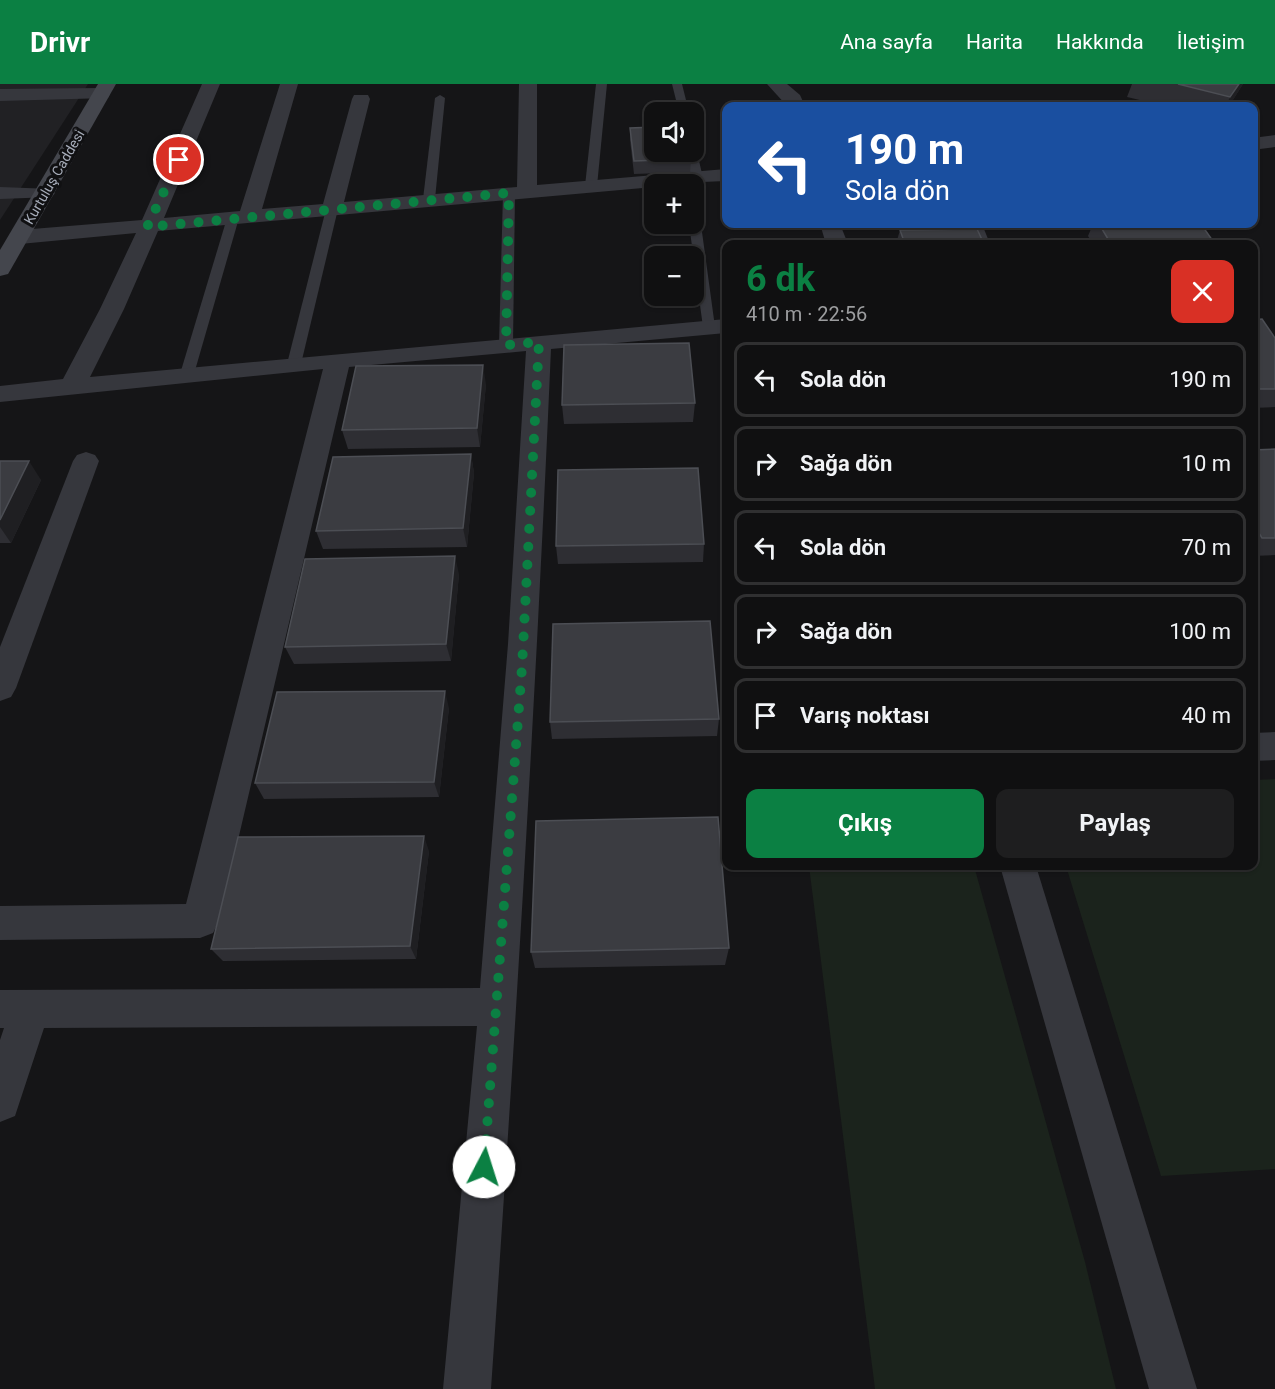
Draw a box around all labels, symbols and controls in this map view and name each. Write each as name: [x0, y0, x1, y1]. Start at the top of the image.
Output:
text: Drivr: [30, 26, 90, 59]
text: Ana sayfa: [840, 30, 933, 54]
text: Harita: [966, 30, 1023, 54]
text: Hakkında: [1056, 30, 1144, 54]
text: İletişim: [1177, 30, 1245, 54]
map controls: [644, 102, 704, 306]
button: sound: [644, 102, 704, 162]
text: 190 m: [845, 125, 964, 174]
icon: left: [746, 126, 824, 204]
street label: Kurtuluş Caddesi: [21, 127, 87, 227]
pin: [153, 134, 204, 185]
icon: arrive: [162, 143, 195, 176]
button: +: [644, 174, 704, 234]
text: Sola dön: [845, 175, 950, 207]
button: −: [644, 246, 704, 306]
text: 6 dk: [746, 258, 815, 300]
button: close: [1171, 260, 1234, 323]
text: 410 m · 22:56: [746, 302, 867, 326]
icon: left: [749, 363, 782, 396]
text: Sola dön: [800, 367, 886, 392]
text: 190 m: [1169, 367, 1231, 392]
icon: right: [749, 447, 782, 480]
text: Sağa dön: [800, 451, 892, 476]
text: 10 m: [1182, 451, 1231, 476]
icon: left: [749, 531, 782, 564]
text: Sola dön: [800, 535, 886, 560]
text: 70 m: [1182, 535, 1231, 560]
icon: right: [749, 615, 782, 648]
text: Sağa dön: [800, 619, 892, 644]
text: 100 m: [1169, 619, 1231, 644]
icon: arrive: [749, 699, 782, 732]
text: Varış noktası: [800, 703, 930, 728]
text: 40 m: [1182, 703, 1231, 728]
button: Çıkış: [746, 789, 984, 858]
button: Paylaş: [996, 789, 1234, 858]
position arrow: [452, 1135, 516, 1199]

